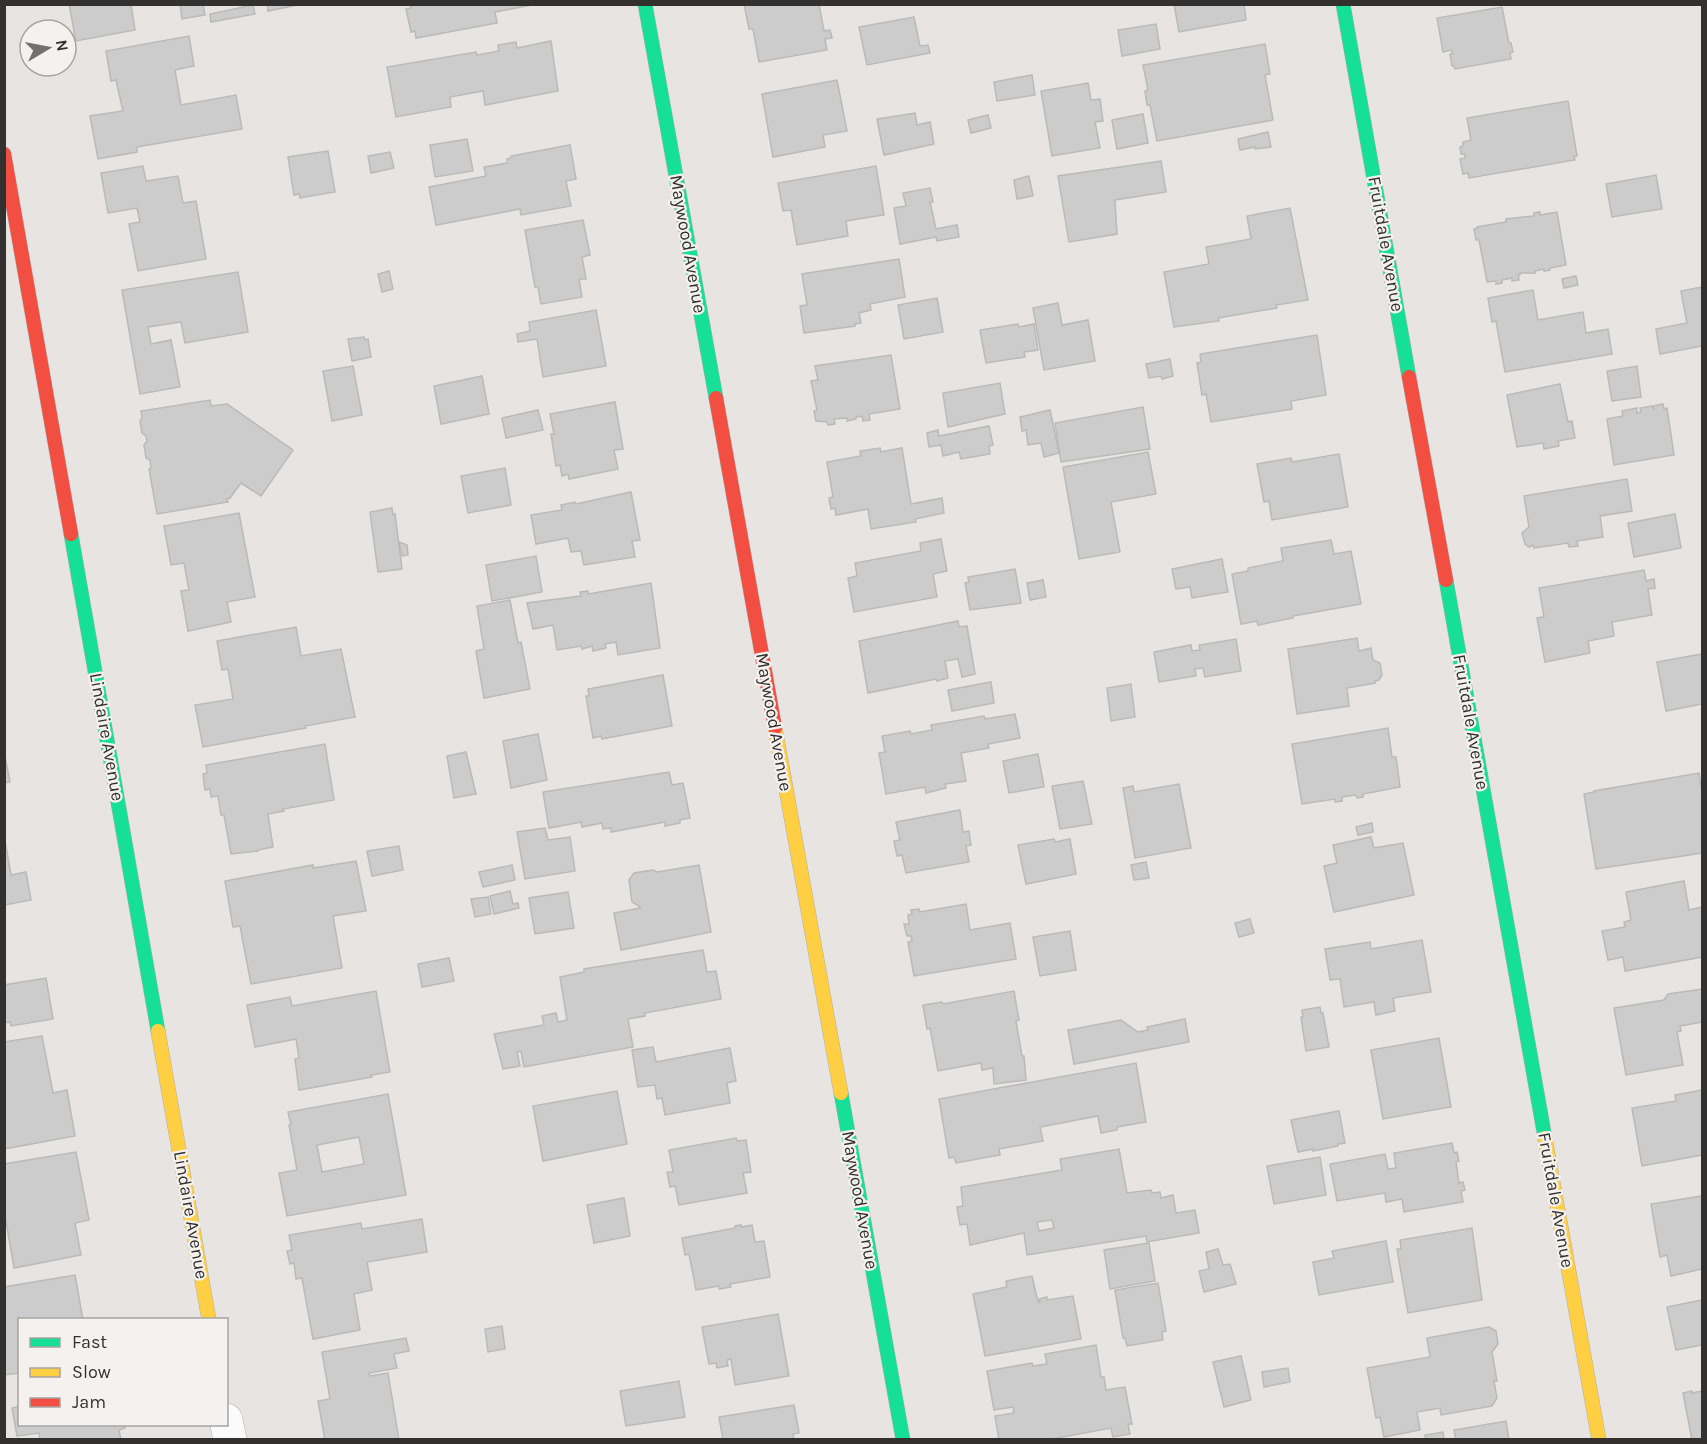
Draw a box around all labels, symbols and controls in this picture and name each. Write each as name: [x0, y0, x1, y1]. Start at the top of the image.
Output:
north arrow: [18, 18, 78, 78]
text: N: [52, 38, 73, 53]
street label: Maywood Avenue: [665, 173, 711, 315]
street label: Fruitdale Avenue: [1363, 174, 1409, 314]
street label: Maywood Avenue: [751, 651, 797, 793]
street label: Fruitdale Avenue: [1448, 652, 1494, 792]
street label: Lindaire Avenue: [85, 671, 129, 803]
street label: Maywood Avenue: [837, 1129, 883, 1271]
street label: Fruitdale Avenue: [1533, 1130, 1579, 1270]
street label: Lindaire Avenue: [169, 1149, 213, 1281]
legend: [18, 1318, 228, 1426]
text: Fast: [72, 1331, 107, 1353]
text: Slow: [72, 1361, 111, 1383]
text: Jam: [72, 1391, 106, 1413]

